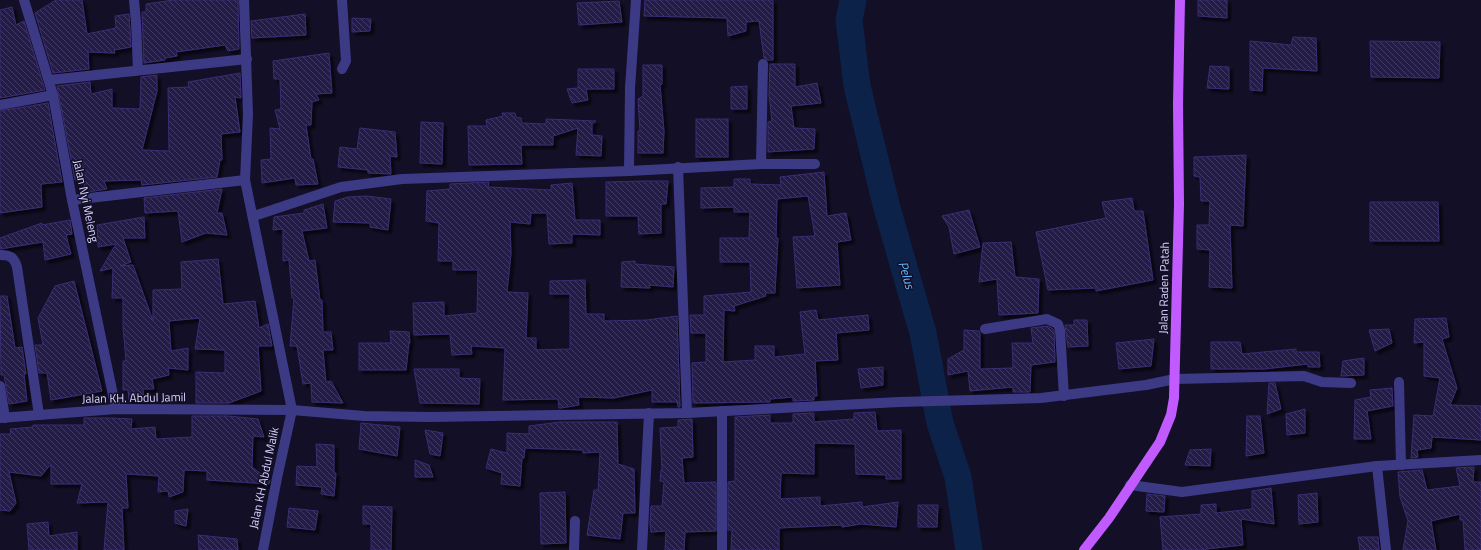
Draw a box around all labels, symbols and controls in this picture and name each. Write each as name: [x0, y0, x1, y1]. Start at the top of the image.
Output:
street label: Jalan Nyi Meleng: [68, 158, 105, 244]
street label: Jalan Raden Patah: [1153, 242, 1174, 334]
water label: Pelus: [894, 259, 921, 293]
street label: Jalan KH. Abdul Jamil: [82, 387, 186, 408]
street label: Jalan KH Abdul Malik: [243, 425, 284, 531]

